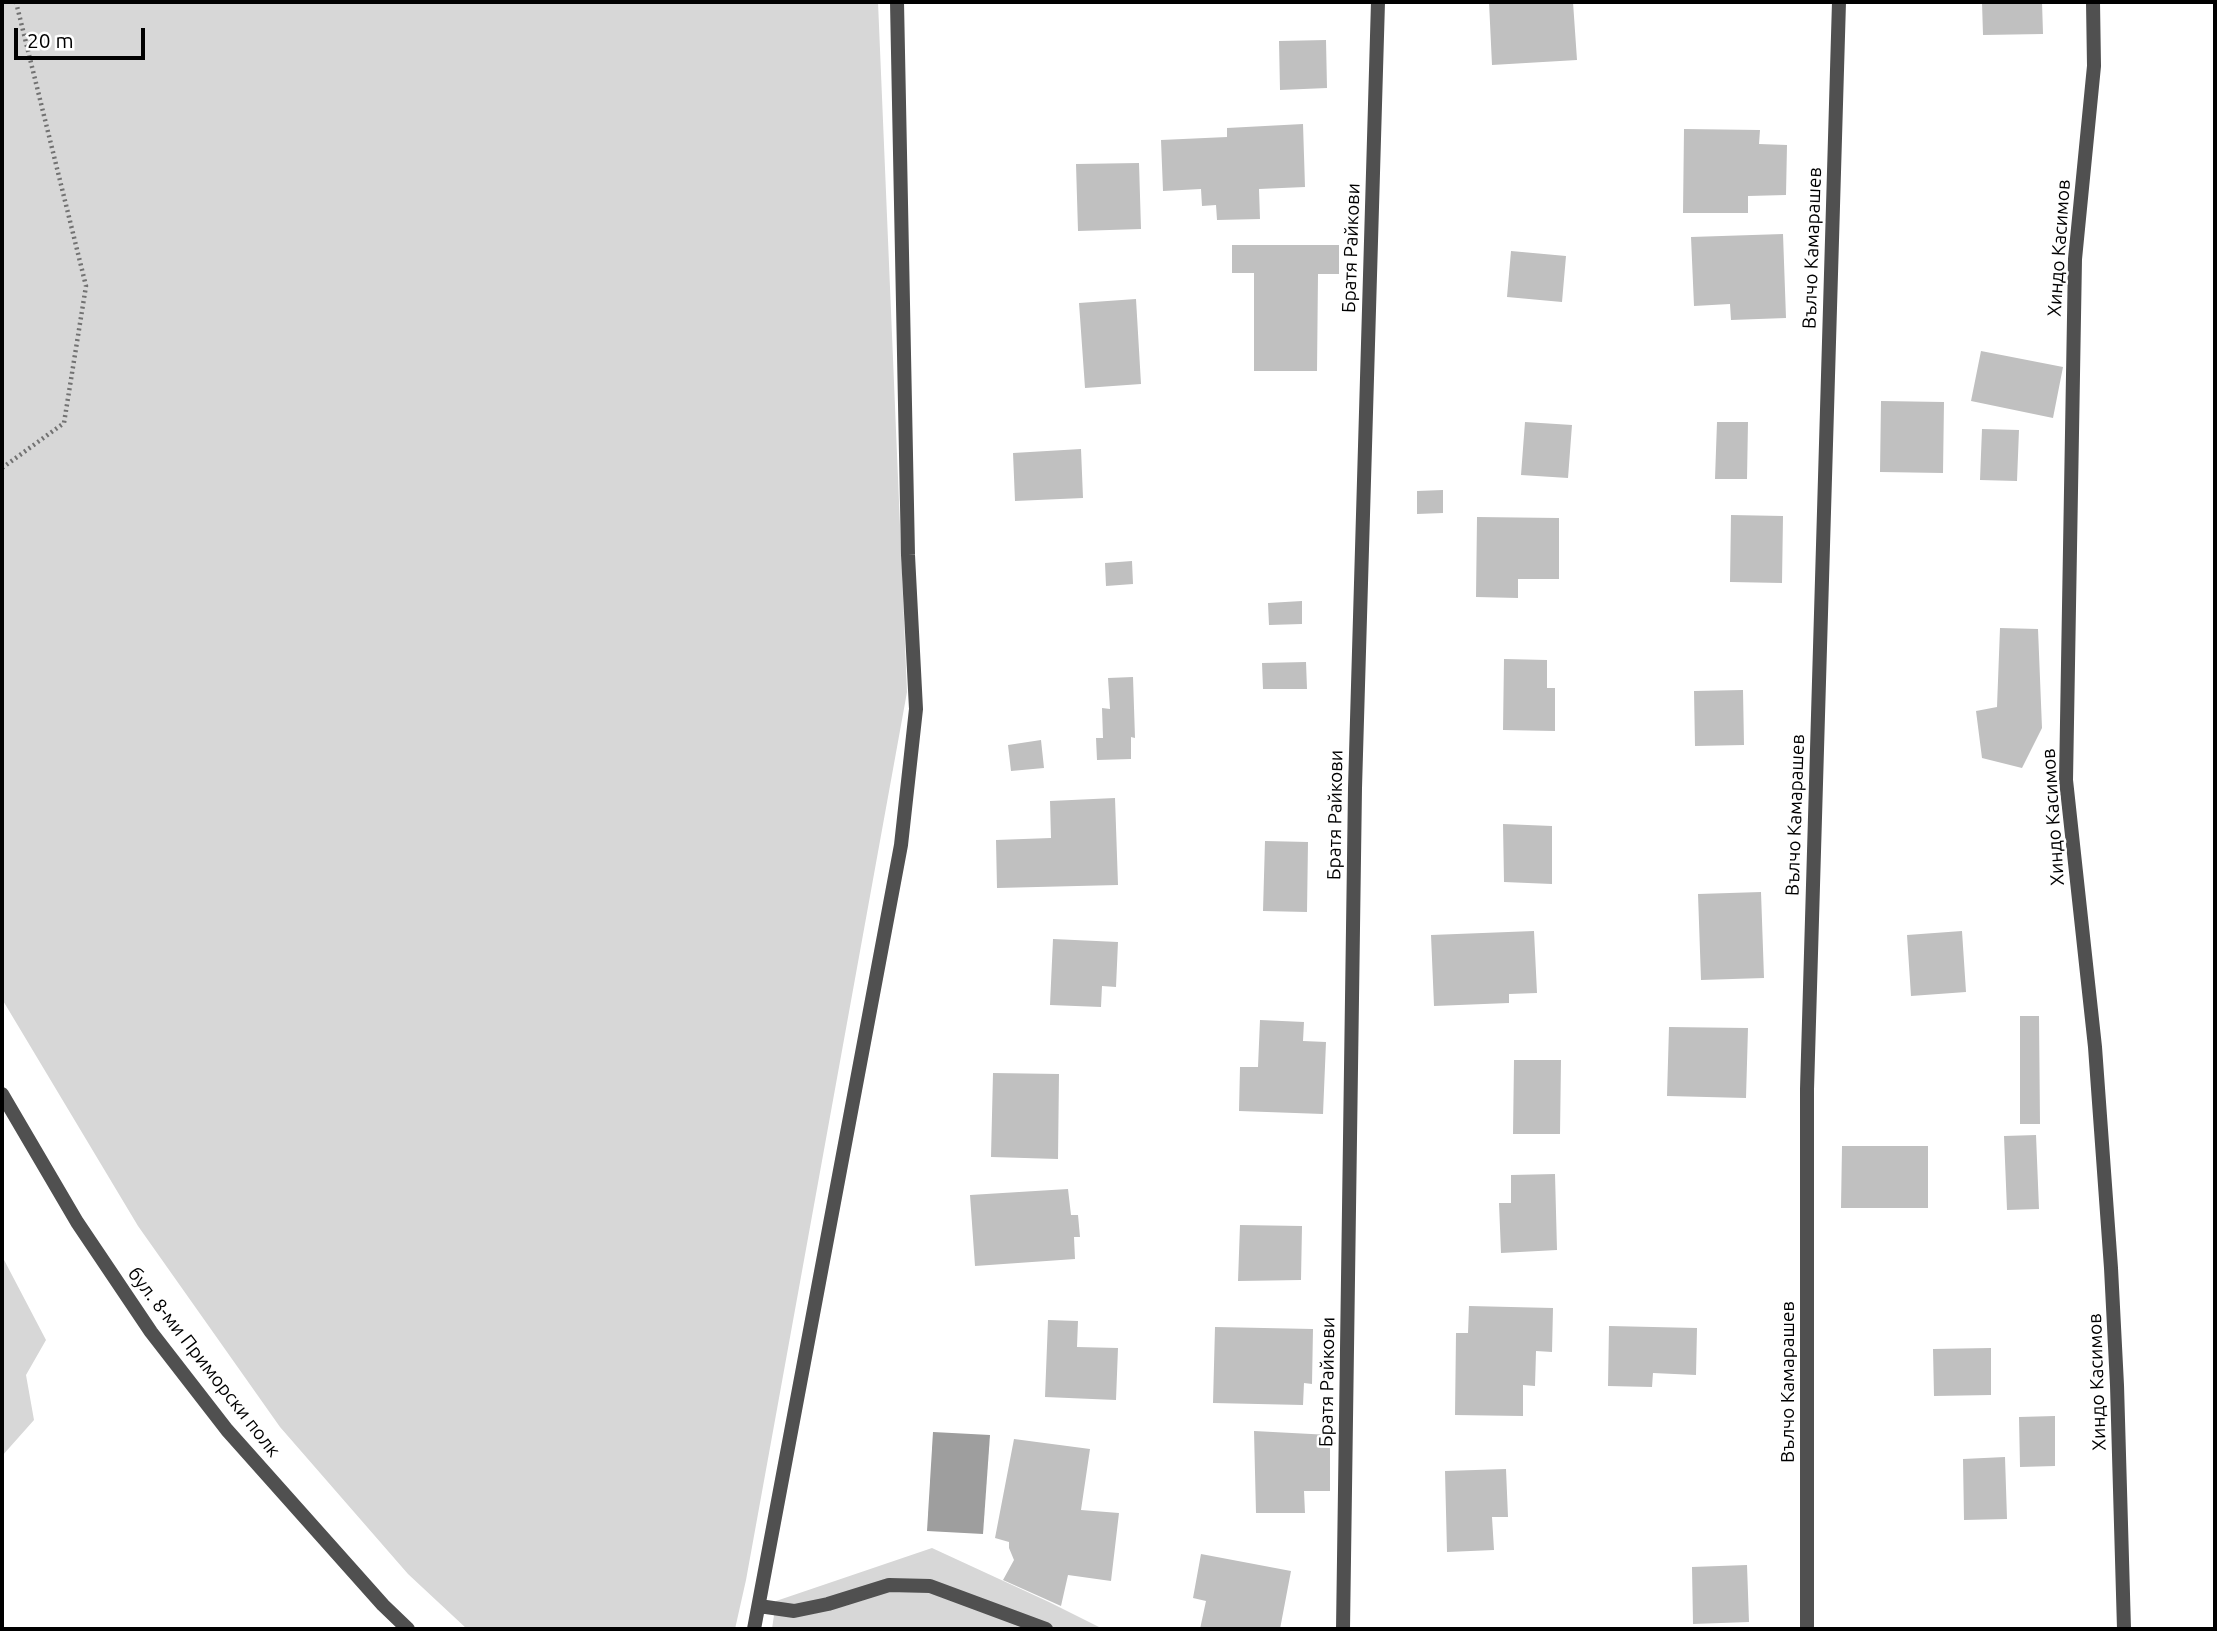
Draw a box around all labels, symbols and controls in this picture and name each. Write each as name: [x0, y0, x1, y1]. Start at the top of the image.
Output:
scale bar: [18, 14, 149, 58]
text: 20 m: [27, 28, 74, 52]
street label: Вълчо Камарашев: [1798, 167, 1826, 329]
street label: Хиндо Касимов: [2043, 179, 2075, 317]
street label: Братя Райкови: [1337, 183, 1365, 313]
street label: Вълчо Камарашев: [1781, 734, 1809, 896]
street label: Хиндо Касимов: [2037, 748, 2069, 886]
street label: Братя Райкови: [1322, 750, 1348, 880]
street label: бул. 8-ми Приморски полк: [123, 1263, 285, 1461]
street label: Вълчо Камарашев: [1777, 1301, 1799, 1463]
street label: Хиндо Касимов: [2083, 1313, 2111, 1451]
street label: Братя Райкови: [1314, 1317, 1340, 1447]

